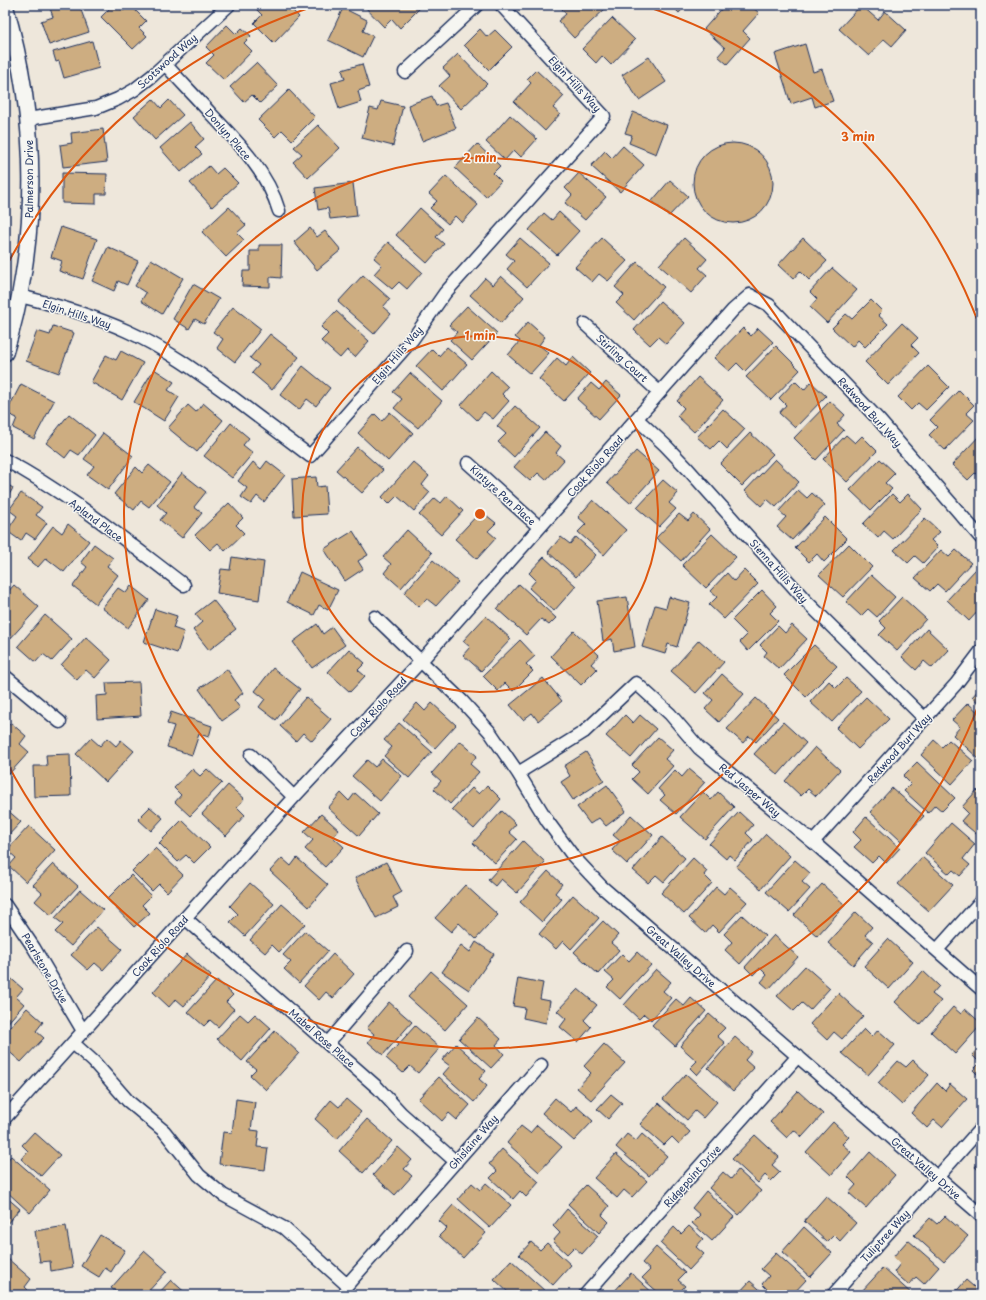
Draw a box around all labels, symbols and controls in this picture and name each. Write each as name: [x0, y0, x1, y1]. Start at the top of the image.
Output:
street label: Scotswood Way: [133, 29, 200, 92]
street label: Elgin Hills Way: [545, 52, 605, 115]
street label: Donlyn Place: [202, 105, 255, 163]
text: 3 min: [841, 127, 875, 145]
street label: Palmerson Drive: [21, 140, 36, 218]
text: 2 min: [463, 148, 497, 166]
street label: Elgin Hills Way: [41, 295, 114, 332]
street label: Elgin Hills Way: [368, 322, 426, 387]
text: 1 min: [464, 326, 496, 344]
street label: Stirling Court: [593, 330, 652, 385]
street label: Redwood Burl Way: [835, 373, 906, 450]
street label: Cook Riolo Road: [563, 432, 626, 500]
street label: Kintyre Pen Place: [467, 461, 539, 529]
street label: Apland Place: [66, 495, 126, 545]
centre of rings: [473, 507, 487, 521]
street label: Sienna Hills Way: [747, 536, 812, 606]
street label: Cook Riolo Road: [346, 673, 410, 740]
street label: Redwood Burl Way: [863, 709, 934, 786]
street label: Red Jasper Way: [716, 759, 785, 820]
street label: Cook Riolo Road: [128, 912, 191, 980]
street label: Great Valley Drive: [643, 921, 719, 990]
street label: Pearlstone Drive: [19, 930, 72, 1006]
street label: Mabel Rose Place: [286, 1005, 359, 1070]
street label: Ghislaine Way: [444, 1111, 501, 1173]
street label: Great Valley Drive: [888, 1133, 964, 1202]
street label: Ridgepoint Drive: [660, 1141, 724, 1210]
street label: Tuliptree Way: [857, 1206, 913, 1266]

